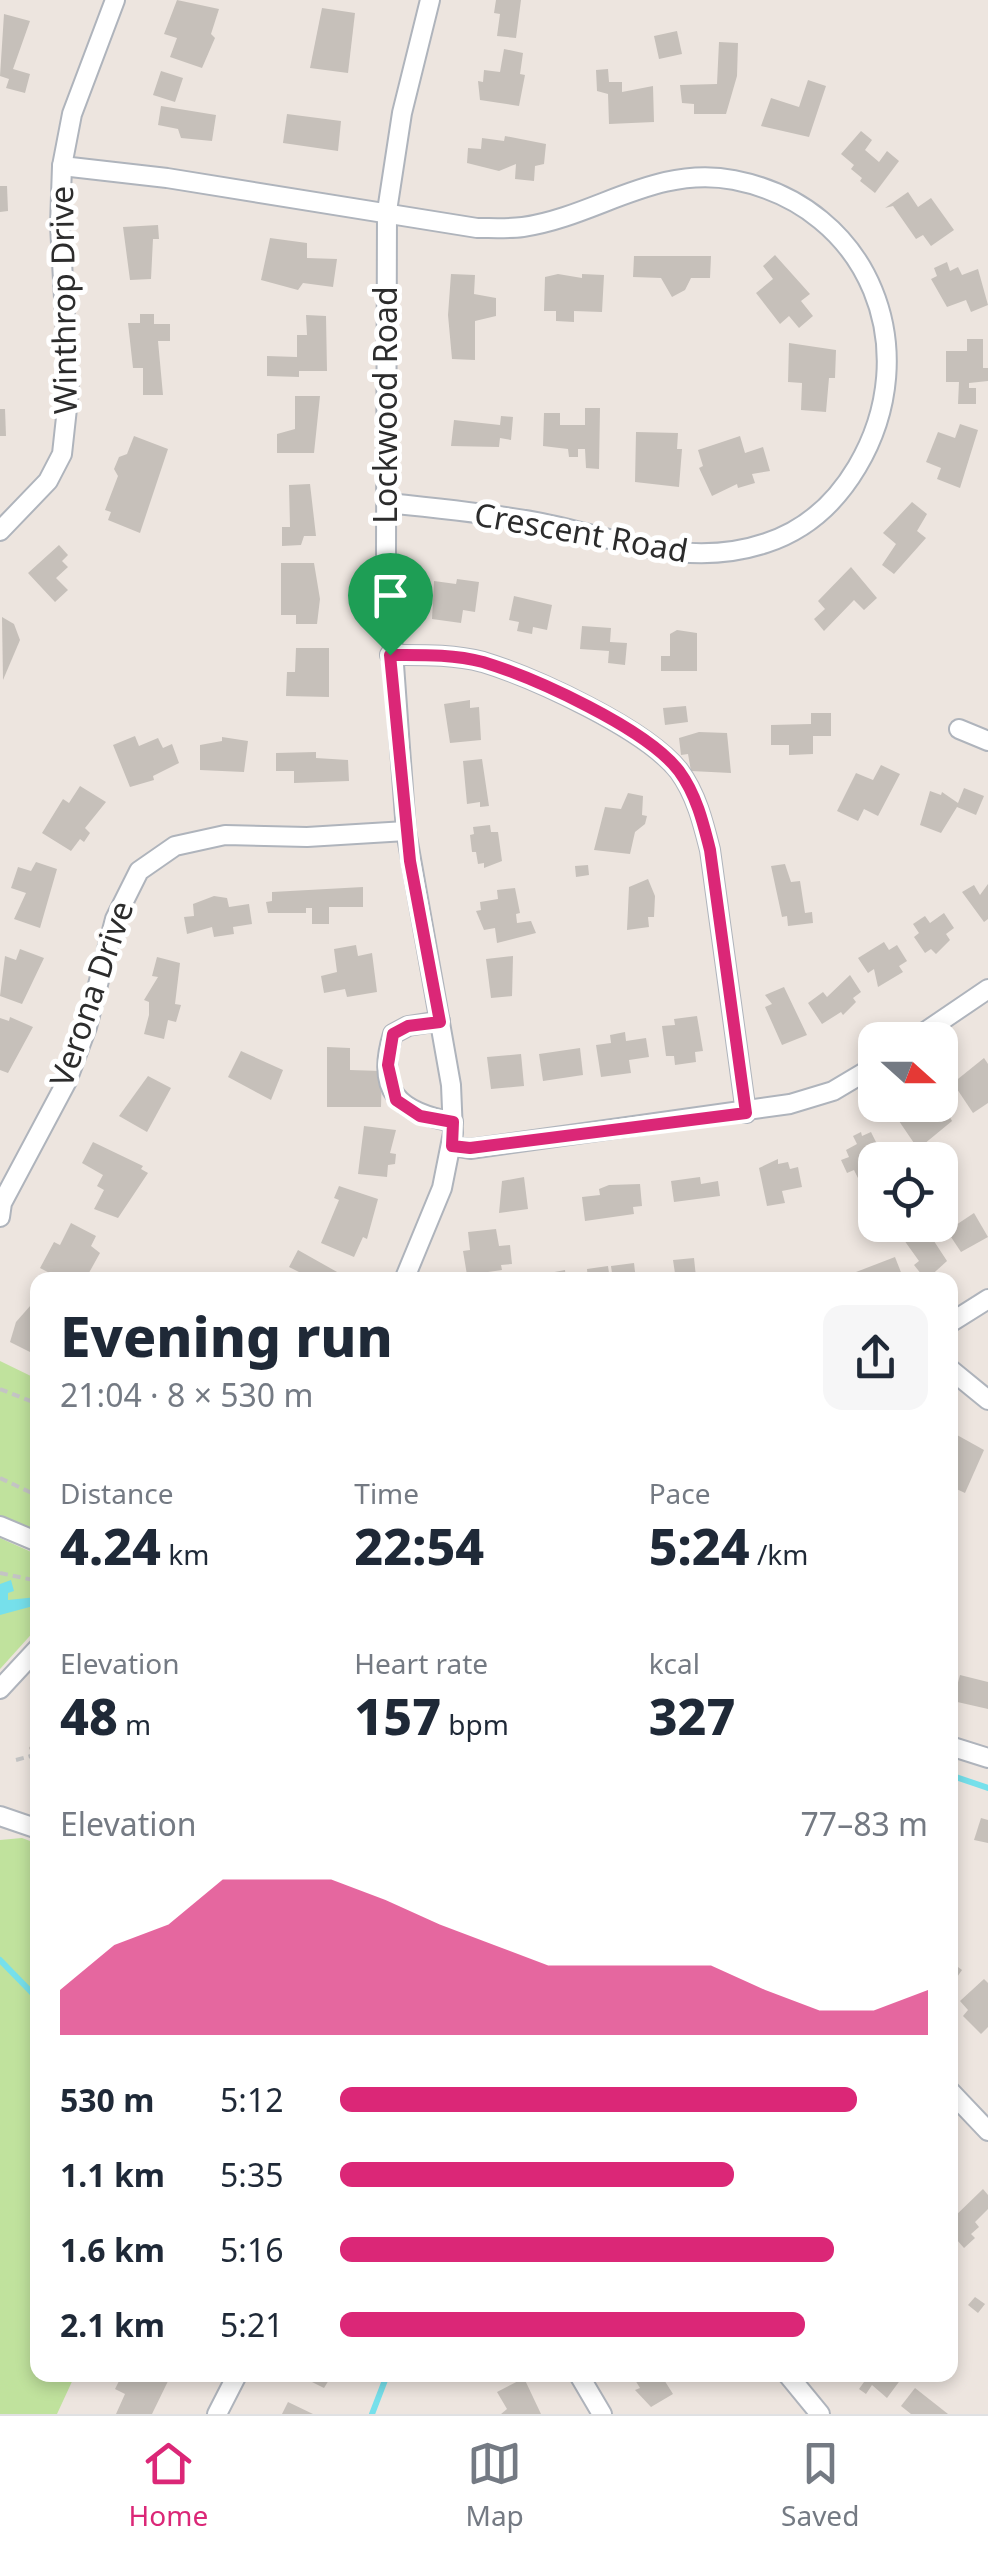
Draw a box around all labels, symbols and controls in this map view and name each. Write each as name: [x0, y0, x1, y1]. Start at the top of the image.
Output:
street label: Winthrop Drive: [39, 186, 86, 414]
street label: Lockwood Road: [363, 286, 406, 524]
street label: Crescent Road: [471, 492, 691, 571]
pin: [348, 553, 433, 656]
icon: arrive: [363, 568, 418, 623]
street label: Verona Drive: [39, 895, 142, 1092]
north arrow: [858, 1022, 958, 1122]
map controls: [858, 1022, 958, 1242]
button: locate: [858, 1142, 958, 1242]
text: Evening run: [60, 1298, 393, 1373]
button: share: [823, 1305, 928, 1410]
text: 21:04 · 8 × 530 m: [60, 1373, 313, 1416]
text: Distance: [60, 1474, 173, 1512]
text: Time: [354, 1474, 419, 1512]
text: Pace: [649, 1474, 711, 1512]
text: 4.24: [60, 1512, 161, 1580]
text: 22:54: [354, 1512, 484, 1580]
text: 5:24: [649, 1512, 750, 1580]
text: km: [161, 1535, 209, 1573]
text: /km: [750, 1535, 808, 1573]
text: Elevation: [60, 1644, 180, 1682]
text: Heart rate: [354, 1644, 488, 1682]
text: kcal: [649, 1644, 700, 1682]
text: 48: [60, 1682, 118, 1750]
text: 157: [354, 1682, 441, 1750]
text: 327: [649, 1682, 735, 1750]
text: m: [118, 1705, 151, 1743]
text: bpm: [441, 1705, 509, 1743]
text: Elevation: [60, 1802, 197, 1845]
text: 77–83 m: [801, 1802, 928, 1845]
text: 530 m: [60, 2078, 154, 2121]
text: 5:12: [220, 2078, 284, 2121]
text: 1.1 km: [60, 2153, 165, 2196]
text: 5:35: [220, 2153, 284, 2196]
text: 1.6 km: [60, 2228, 165, 2271]
text: 5:16: [220, 2228, 284, 2271]
text: 2.1 km: [60, 2303, 165, 2346]
text: 5:21: [220, 2303, 284, 2346]
tab: Home: [129, 2436, 208, 2534]
tab: Map: [466, 2436, 524, 2534]
tab: Saved: [781, 2436, 859, 2534]

